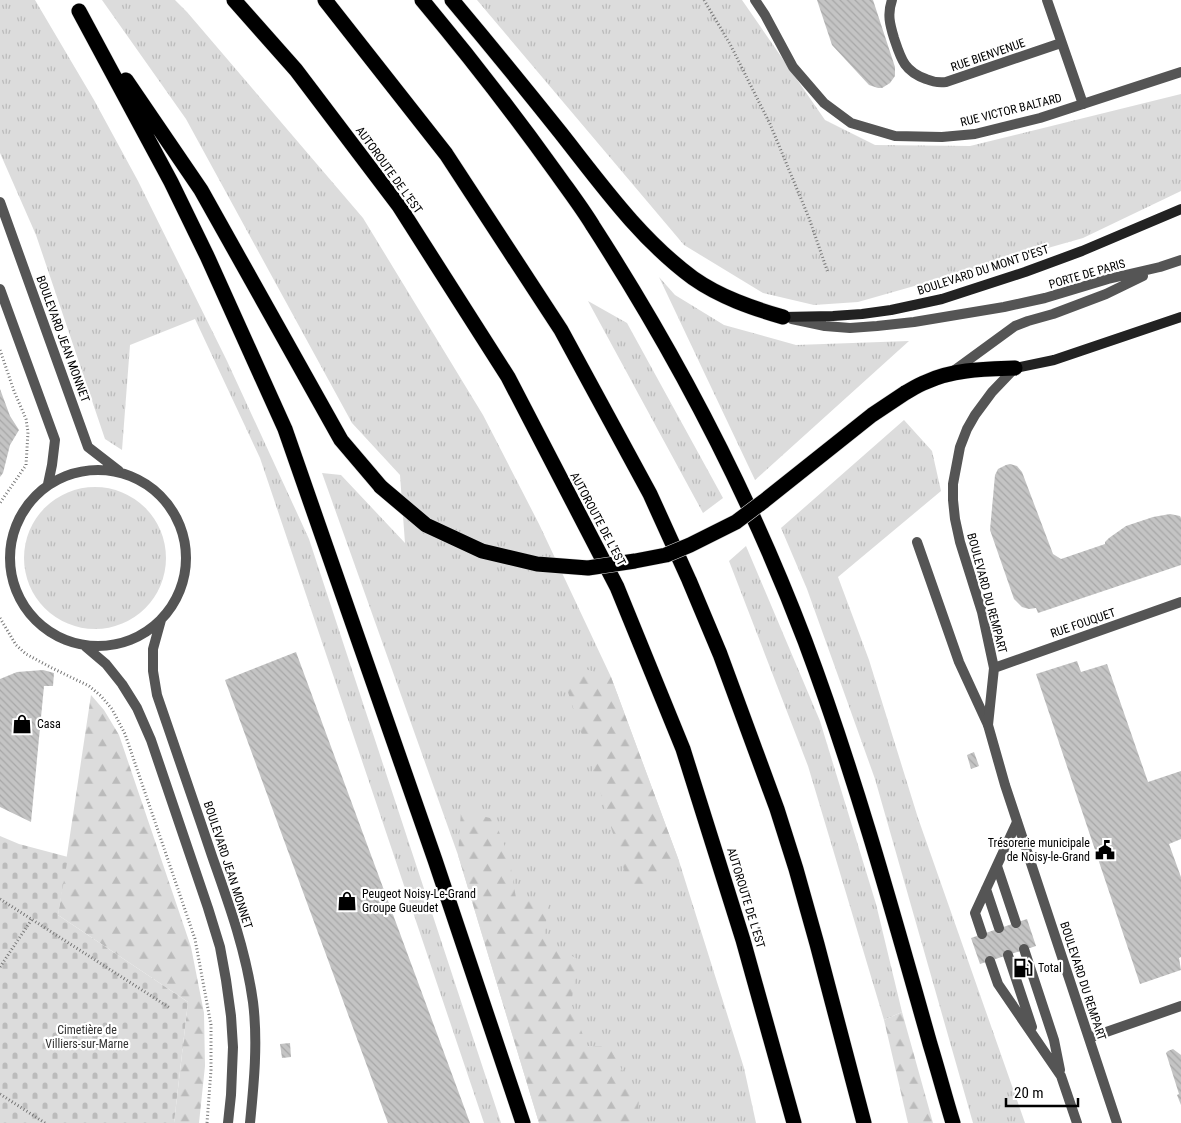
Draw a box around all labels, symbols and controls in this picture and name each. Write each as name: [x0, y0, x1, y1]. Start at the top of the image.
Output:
street label: RUE BIENVENUE: [949, 36, 1027, 74]
street label: RUE VICTOR BALTARD: [959, 91, 1063, 129]
street label: AUTOROUTE DE L’EST: [353, 124, 425, 216]
street label: BOULEVARD DU MONT D'EST: [916, 242, 1050, 298]
street label: PORTE DE PARIS: [1047, 256, 1127, 292]
street label: BOULEVARD JEAN MONNET: [34, 274, 92, 404]
street label: AUTOROUTE DE L’EST: [567, 470, 629, 568]
street label: BOULEVARD DU REMPART: [964, 531, 1010, 655]
street label: RUE FOUQUET: [1049, 605, 1117, 641]
shop icon: Casa: [11, 713, 33, 735]
place label: Casa: [37, 717, 61, 731]
street label: BOULEVARD JEAN MONNET: [201, 799, 255, 931]
place label: Trésorerie municipale de Noisy-le-Grand: [988, 836, 1090, 864]
public building icon: Trésorerie municipale de Noisy-le-Grand: [1094, 839, 1116, 861]
street label: AUTOROUTE DE L’EST: [724, 846, 768, 950]
place label: Peugeot Noisy-Le-Grand Groupe Gueudet: [362, 887, 476, 915]
shop icon: Peugeot Noisy-Le-Grand Groupe Gueudet: [336, 890, 358, 912]
street label: BOULEVARD DU REMPART: [1057, 920, 1109, 1042]
fuel station icon: Total: [1012, 957, 1034, 979]
place label: Total: [1038, 961, 1062, 975]
park label: Cimetière de Villiers-sur-Marne: [45, 1023, 129, 1051]
scale bar: [1006, 1076, 1078, 1108]
text: 20 m: [1014, 1084, 1044, 1102]

